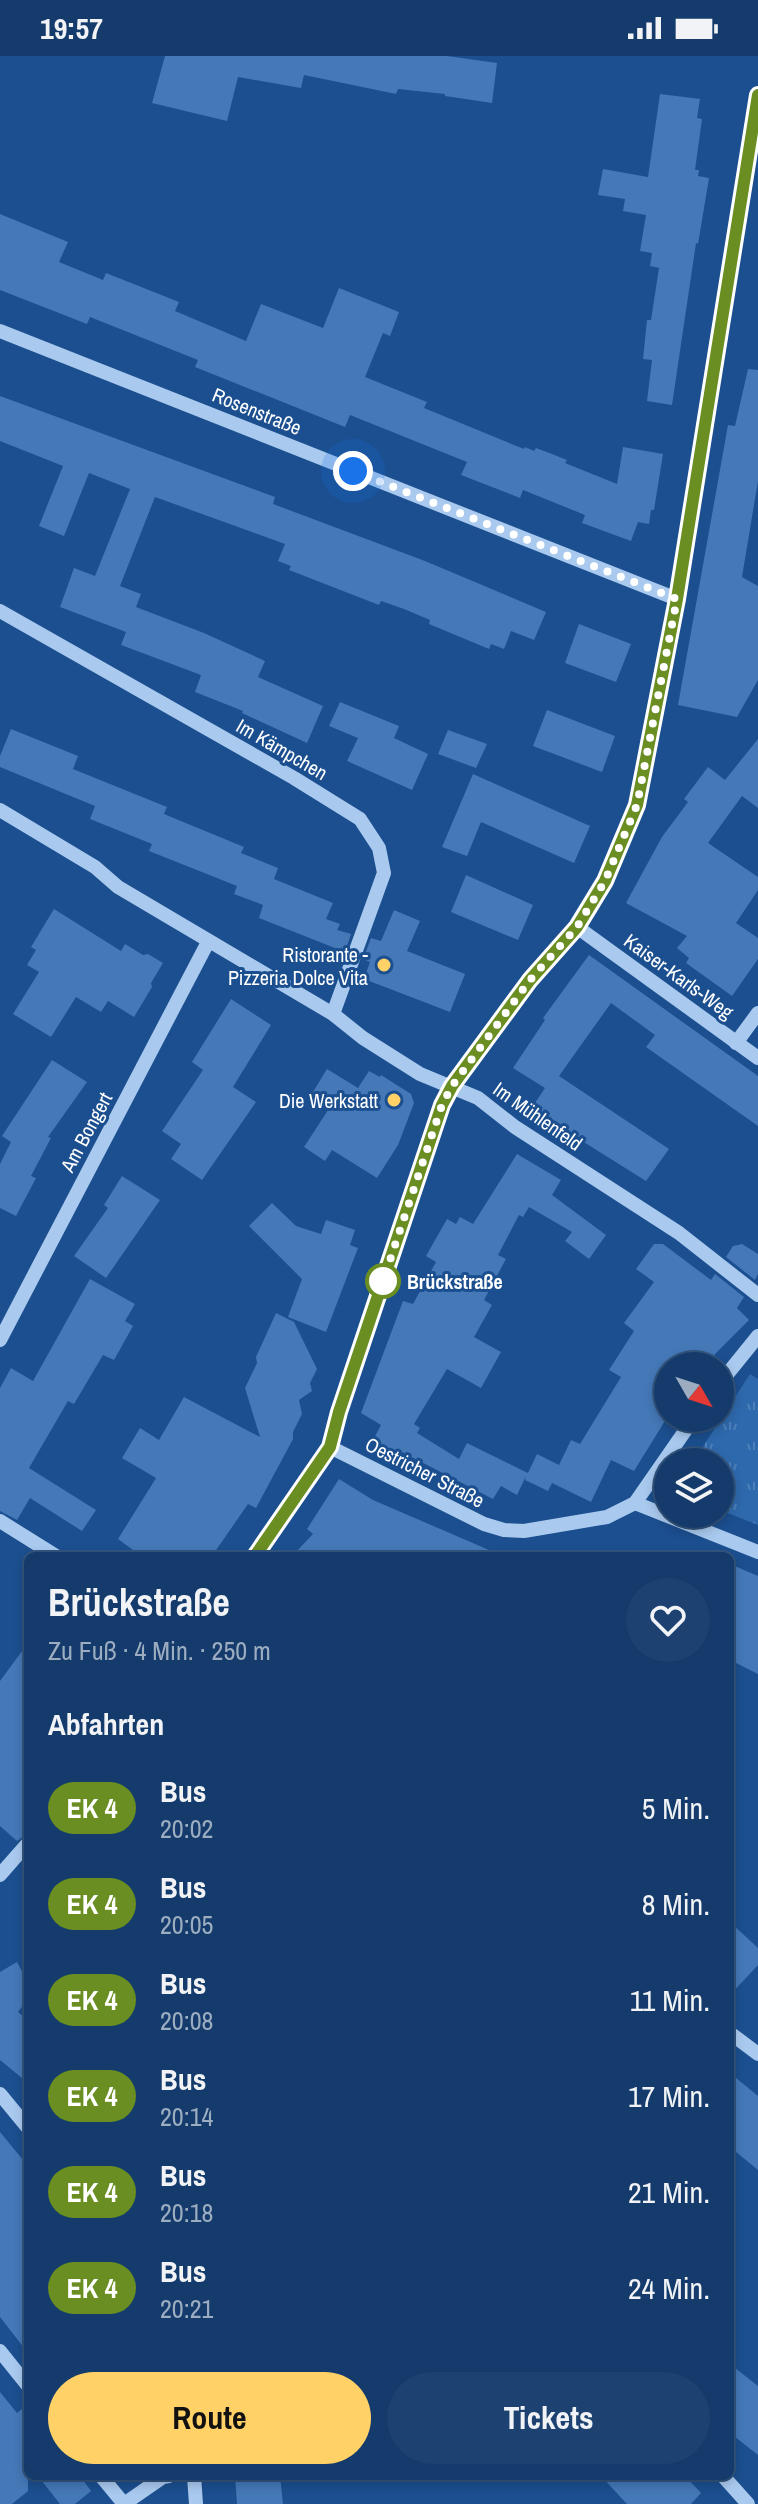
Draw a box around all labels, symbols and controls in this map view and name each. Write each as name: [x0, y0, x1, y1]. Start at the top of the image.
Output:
text: 19:57: [40, 8, 103, 48]
street label: Rosenstraße: [208, 381, 306, 441]
your location: [333, 451, 373, 491]
street label: Im Kämpchen: [231, 712, 333, 786]
street label: Kaiser-Karls-Weg: [619, 927, 739, 1025]
place label: Ristorante - Pizzeria Dolce Vita: [228, 941, 369, 991]
marker: Ristorante - Pizzeria Dolce Vita: [375, 956, 393, 974]
street label: Im Mühlenfeld: [488, 1075, 588, 1157]
street label: Am Bongert: [53, 1087, 118, 1177]
place label: Die Werkstatt: [279, 1087, 378, 1114]
marker: Die Werkstatt: [385, 1091, 403, 1109]
marker: Brückstraße: [366, 1264, 400, 1298]
place label: Brückstraße: [407, 1268, 503, 1295]
north arrow: [654, 1352, 734, 1432]
map controls: [654, 1352, 734, 1528]
street label: Oestricher Straße: [361, 1430, 489, 1514]
button: layers: [654, 1448, 734, 1528]
text: Brückstraße: [48, 1577, 230, 1628]
button: heart: [626, 1578, 710, 1662]
text: Zu Fuß · 4 Min. · 250 m: [48, 1633, 271, 1668]
text: Abfahrten: [48, 1704, 164, 1744]
text: Bus: [160, 1771, 206, 1811]
text: 5 Min.: [642, 1788, 710, 1828]
text: EK 4: [66, 1789, 118, 1827]
text: 20:02: [160, 1811, 213, 1846]
text: Bus: [160, 1867, 206, 1907]
text: 8 Min.: [642, 1884, 710, 1924]
text: EK 4: [66, 1885, 118, 1923]
text: 20:05: [160, 1907, 213, 1942]
text: Bus: [160, 1963, 206, 2003]
text: 11 Min.: [630, 1980, 710, 2020]
text: EK 4: [66, 1981, 118, 2019]
text: 20:08: [160, 2003, 213, 2038]
text: Bus: [160, 2059, 206, 2099]
text: 17 Min.: [628, 2076, 710, 2116]
text: EK 4: [66, 2077, 118, 2115]
text: 20:14: [160, 2099, 213, 2134]
text: Bus: [160, 2155, 206, 2195]
text: 21 Min.: [628, 2172, 710, 2212]
text: EK 4: [66, 2173, 118, 2211]
text: 20:18: [160, 2195, 213, 2230]
text: Bus: [160, 2251, 206, 2291]
text: 24 Min.: [628, 2268, 710, 2308]
text: EK 4: [66, 2269, 118, 2307]
text: 20:21: [160, 2291, 213, 2326]
button: Route: [48, 2372, 371, 2464]
button: Tickets: [387, 2372, 710, 2464]

